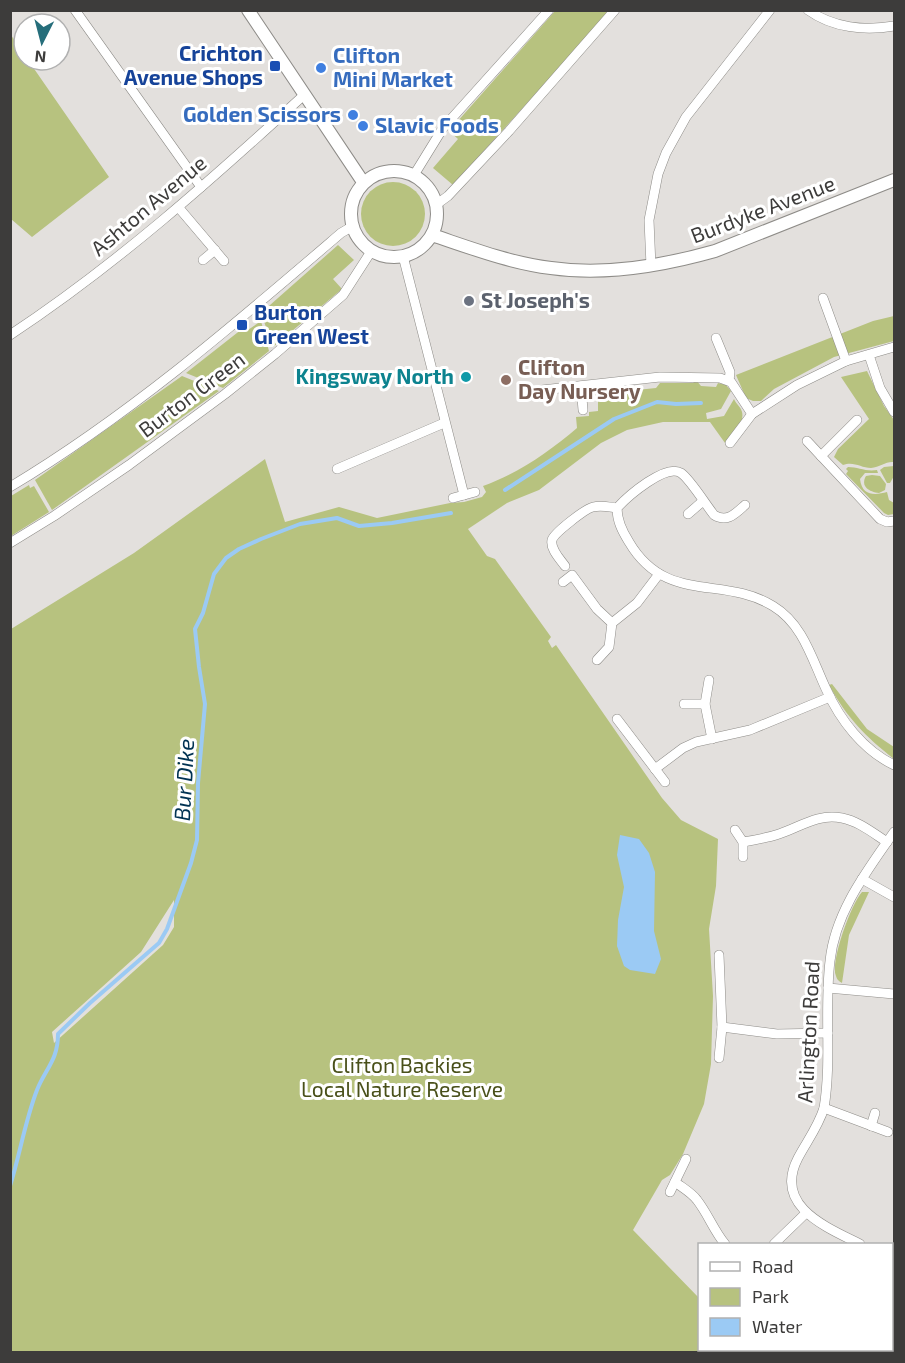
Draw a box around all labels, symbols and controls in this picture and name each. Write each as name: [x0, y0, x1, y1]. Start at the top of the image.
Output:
north arrow: [12, 12, 72, 72]
place label: Crichton Avenue Shops: [124, 40, 263, 89]
place label: Clifton Mini Market: [333, 42, 453, 91]
text: N: [34, 47, 47, 67]
marker: Crichton Avenue Shops: [268, 59, 282, 73]
marker: Clifton Mini Market: [314, 61, 328, 75]
place label: Golden Scissors: [183, 101, 341, 126]
marker: Golden Scissors: [346, 108, 360, 122]
place label: Slavic Foods: [375, 112, 499, 137]
marker: Slavic Foods: [356, 119, 370, 133]
street label: Ashton Avenue: [85, 149, 211, 260]
street label: Burdyke Avenue: [687, 170, 838, 248]
place label: St Joseph's: [481, 287, 590, 312]
marker: St Joseph's: [462, 294, 476, 308]
place label: Burton Green West: [254, 299, 369, 348]
marker: Burton Green West: [235, 318, 249, 332]
street label: Burton Green: [133, 346, 249, 442]
place label: Clifton Day Nursery: [518, 354, 641, 404]
place label: Kingsway North: [296, 363, 454, 389]
marker: Kingsway North: [459, 370, 473, 384]
marker: Clifton Day Nursery: [499, 373, 513, 387]
water label: Bur Dike: [168, 738, 198, 822]
street label: Arlington Road: [791, 960, 824, 1103]
park label: Clifton Backies Local Nature Reserve: [301, 1052, 503, 1101]
legend: [698, 1243, 893, 1351]
text: Road: [752, 1255, 793, 1277]
text: Park: [752, 1285, 789, 1307]
text: Water: [752, 1315, 802, 1337]

